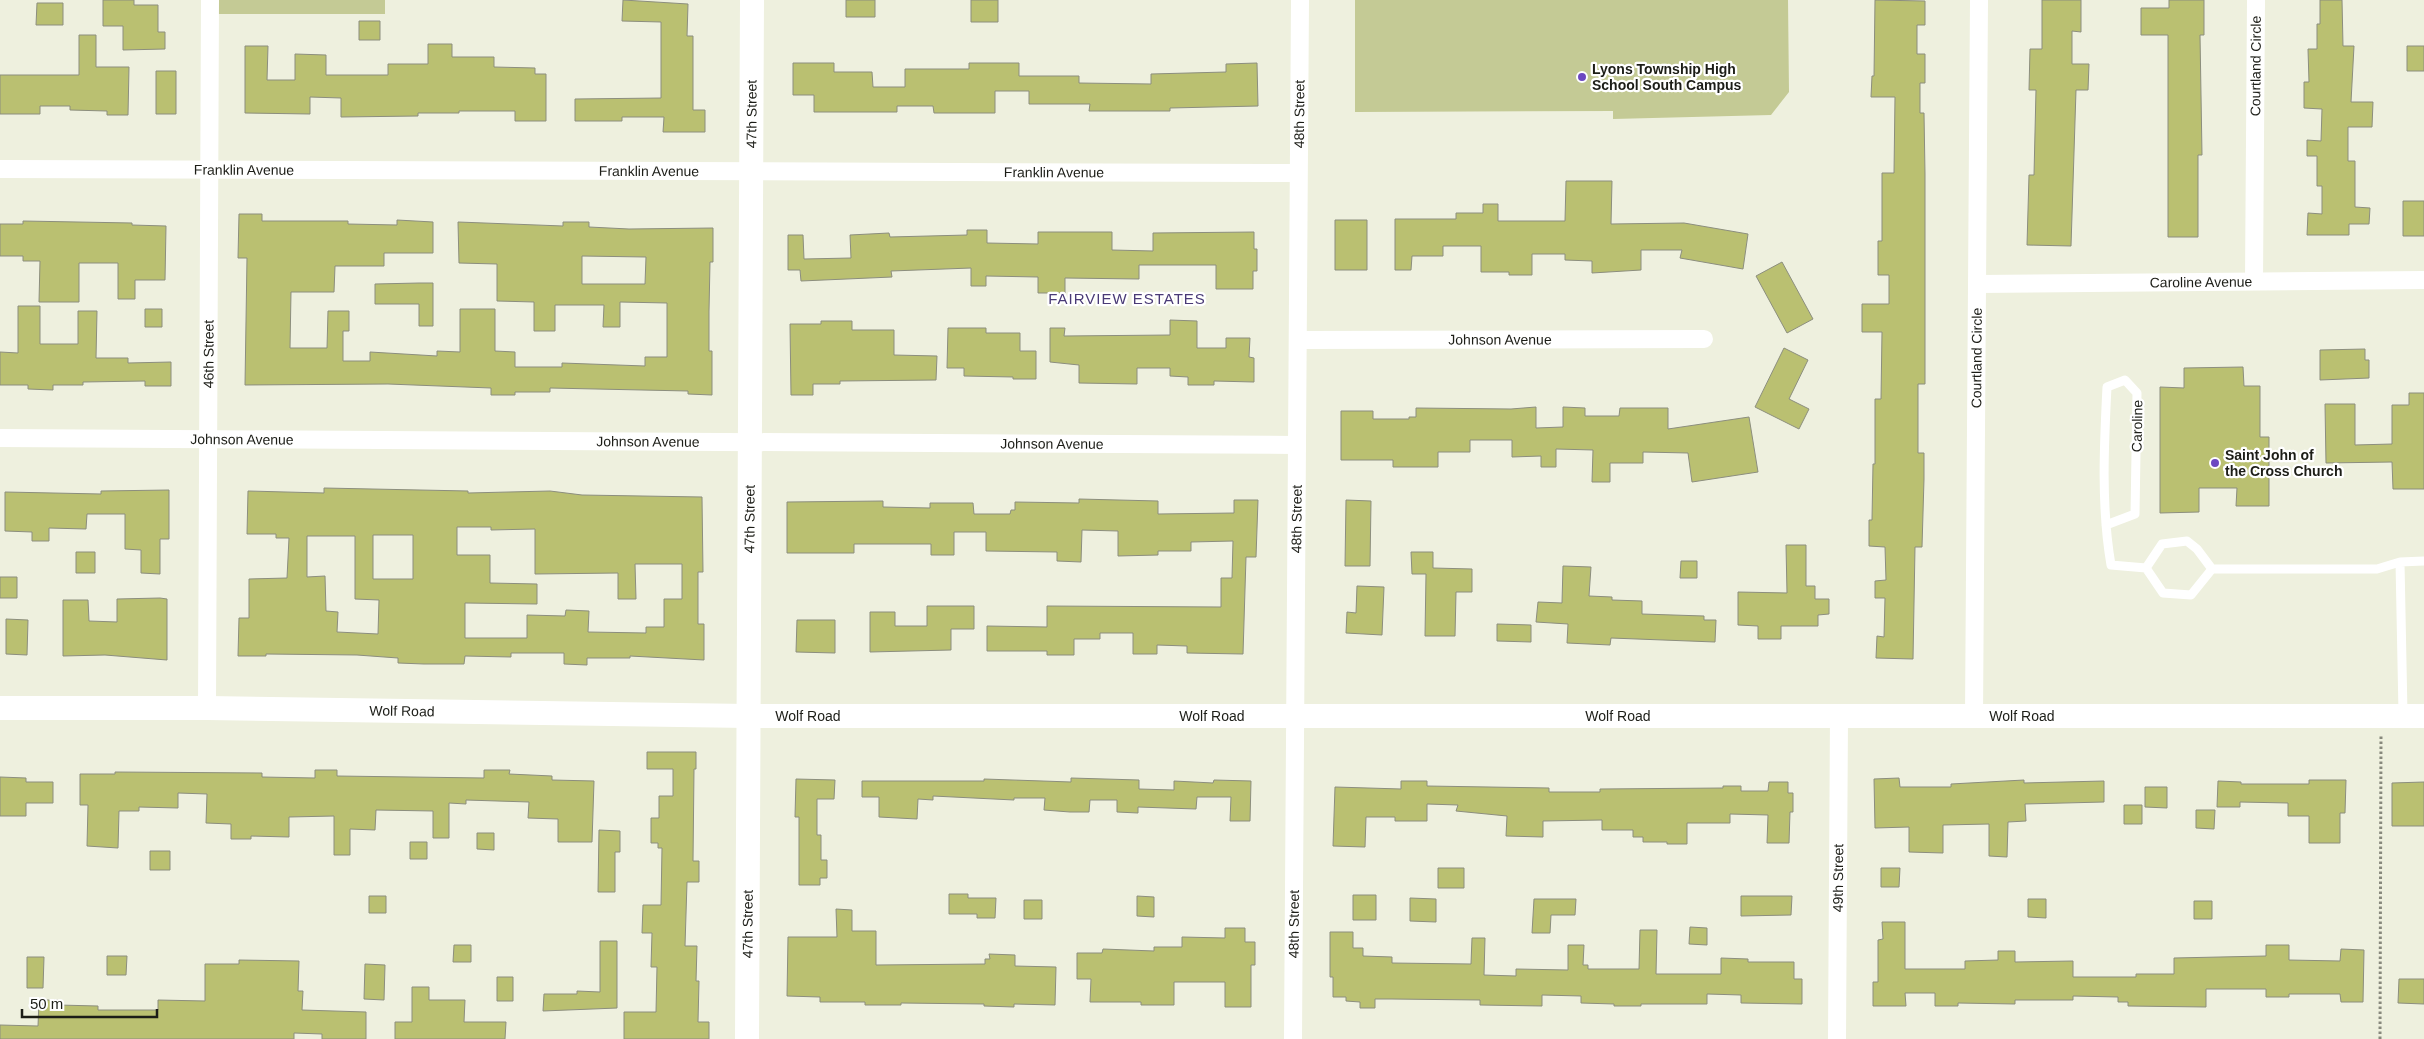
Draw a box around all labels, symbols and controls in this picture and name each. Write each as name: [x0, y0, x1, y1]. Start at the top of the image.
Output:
street label: Courtland Circle: [2247, 15, 2264, 116]
place label: Lyons Township High School South Campus: [1592, 61, 1742, 93]
marker: Lyons Township High School South Campus: [1576, 71, 1588, 83]
street label: 47th Street: [743, 80, 760, 148]
street label: 48th Street: [1291, 80, 1307, 148]
street label: Franklin Avenue: [194, 162, 294, 178]
street label: Franklin Avenue: [599, 163, 699, 179]
street label: Franklin Avenue: [1004, 164, 1104, 180]
street label: Caroline Avenue: [2150, 274, 2253, 290]
district label: FAIRVIEW ESTATES: [1048, 290, 1206, 307]
street label: Courtland Circle: [1968, 307, 1985, 408]
street label: 46th Street: [200, 320, 217, 388]
street label: Johnson Avenue: [1448, 331, 1552, 348]
street label: Caroline: [2129, 400, 2145, 452]
street label: Johnson Avenue: [190, 431, 294, 448]
street label: Johnson Avenue: [596, 433, 700, 450]
street label: Johnson Avenue: [1000, 435, 1104, 452]
place label: Saint John of the Cross Church: [2225, 447, 2342, 479]
marker: Saint John of the Cross Church: [2209, 457, 2221, 469]
street label: 47th Street: [741, 485, 758, 553]
street label: 48th Street: [1288, 485, 1305, 553]
street label: Wolf Road: [369, 702, 435, 719]
street label: Wolf Road: [775, 708, 841, 724]
street label: Wolf Road: [1179, 708, 1245, 724]
street label: Wolf Road: [1585, 708, 1651, 724]
street label: Wolf Road: [1989, 708, 2055, 724]
street label: 49th Street: [1830, 844, 1846, 912]
street label: 47th Street: [739, 890, 756, 958]
street label: 48th Street: [1286, 890, 1302, 958]
scale bar: [22, 986, 158, 1018]
text: 50 m: [30, 995, 63, 1012]

